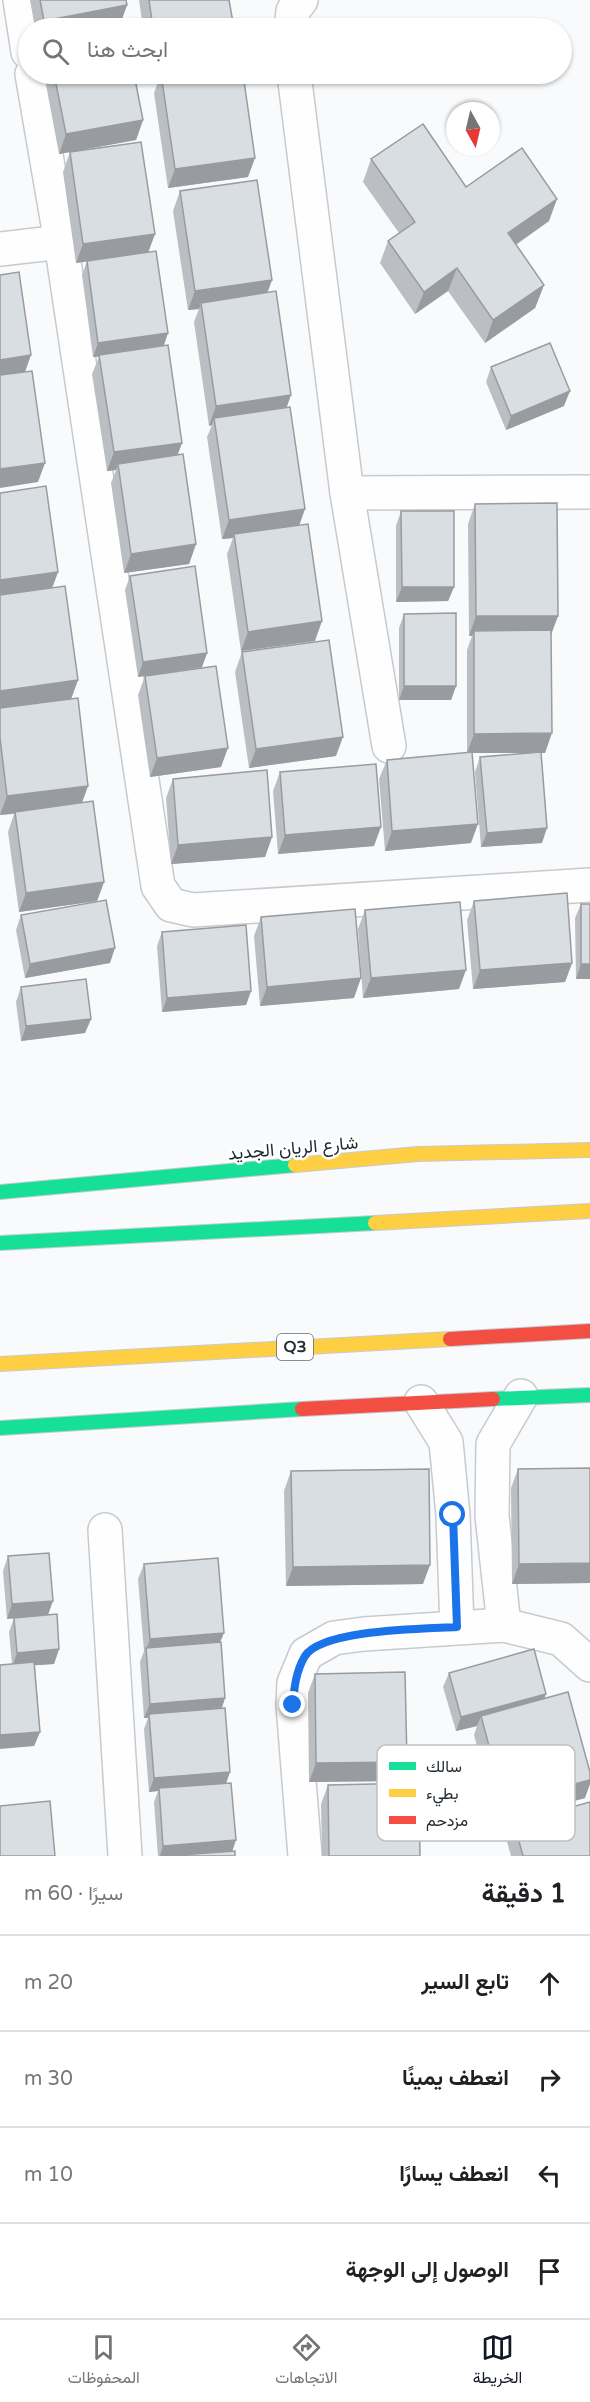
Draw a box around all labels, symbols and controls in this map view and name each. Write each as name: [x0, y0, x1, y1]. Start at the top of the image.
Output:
search box: [18, 18, 572, 84]
icon: search: [39, 35, 72, 68]
text: ابحث هنا: [87, 37, 168, 63]
north arrow: [446, 102, 500, 156]
street label: شارع الريان الجديد: [227, 1131, 359, 1166]
road number: Q3: [277, 1334, 313, 1360]
route start: [439, 1501, 465, 1527]
route end: [279, 1691, 305, 1717]
legend: [377, 1745, 575, 1841]
text: سالك: [426, 1757, 462, 1777]
text: بطيء: [426, 1784, 458, 1807]
text: مزدحم: [426, 1811, 468, 1831]
text: 1 دقيقة: [482, 1878, 566, 1909]
text: سيرًا · 60 m: [24, 1882, 123, 1906]
icon: ahead: [533, 1967, 566, 2000]
text: تابع السير: [421, 1969, 509, 1995]
text: 20 m: [24, 1971, 73, 1995]
icon: right: [533, 2063, 566, 2096]
text: انعطف يمينًا: [402, 2065, 509, 2091]
text: 30 m: [24, 2067, 73, 2091]
icon: left: [533, 2159, 566, 2192]
text: انعطف يسارًا: [399, 2161, 509, 2187]
text: 10 m: [24, 2163, 73, 2187]
icon: arrive: [533, 2255, 566, 2288]
text: الوصول إلى الوجهة: [345, 2257, 509, 2283]
tab: المحفوظات: [68, 2331, 140, 2392]
tab: الاتجاهات: [275, 2331, 337, 2392]
tab: الخريطة: [473, 2331, 522, 2392]

